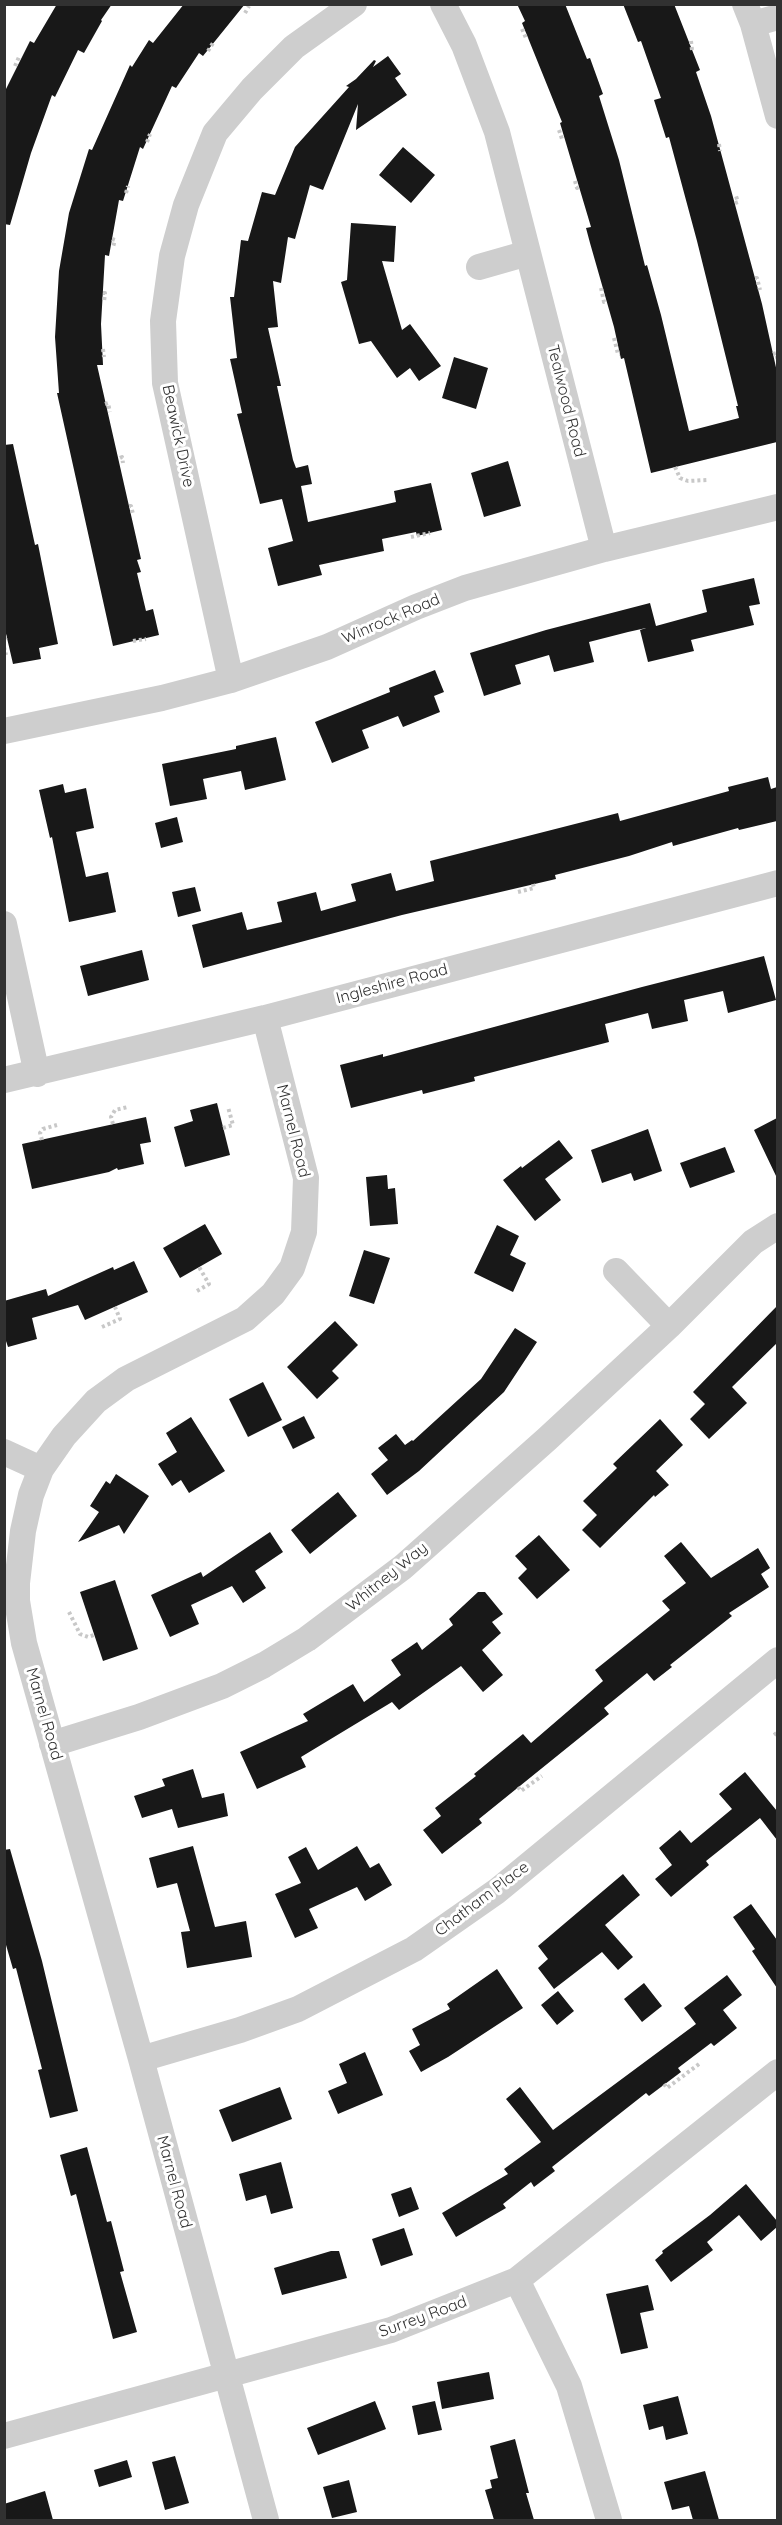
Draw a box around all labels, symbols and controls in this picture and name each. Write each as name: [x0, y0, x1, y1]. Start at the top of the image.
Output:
street label: Tealwood Road: [543, 343, 589, 459]
street label: Beawick Drive: [158, 383, 198, 489]
street label: Winrock Road: [339, 590, 443, 648]
street label: Ingleshire Road: [334, 960, 450, 1008]
street label: Marnel Road: [272, 1083, 314, 1179]
street label: Whitney Way: [342, 1538, 432, 1616]
street label: Marnel Road: [22, 1666, 66, 1762]
street label: Chatham Place: [431, 1857, 533, 1941]
street label: Marnel Road: [152, 2134, 196, 2230]
street label: Surrey Road: [376, 2292, 470, 2342]

